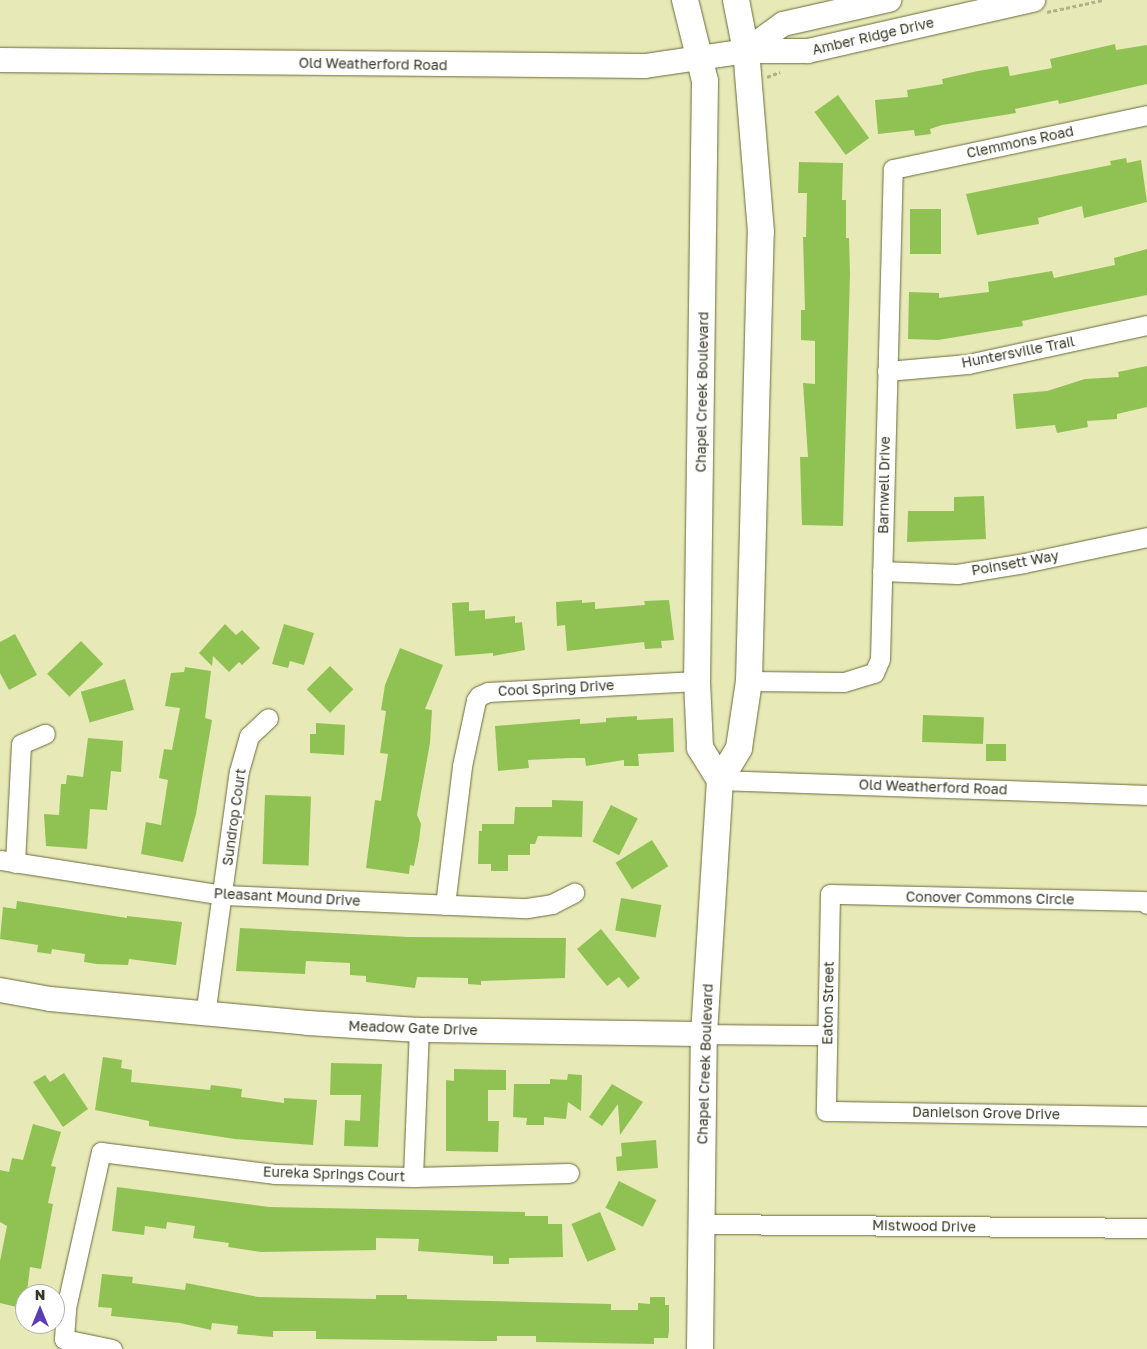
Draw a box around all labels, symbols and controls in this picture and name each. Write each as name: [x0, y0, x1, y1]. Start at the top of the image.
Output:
street label: Amber Ridge Drive: [811, 14, 935, 58]
street label: Old Weatherford Road: [298, 54, 448, 74]
street label: Clemmons Road: [965, 122, 1075, 162]
street label: Chapel Creek Boulevard: [692, 311, 712, 473]
street label: Huntersville Trail: [960, 333, 1076, 371]
street label: Barnwell Drive: [875, 436, 893, 534]
street label: Poinsett Way: [970, 547, 1060, 579]
street label: Cool Spring Drive: [497, 677, 615, 699]
street label: Sundrop Court: [219, 767, 249, 867]
street label: Old Weatherford Road: [858, 776, 1008, 798]
street label: Pleasant Mound Drive: [213, 885, 361, 909]
street label: Conover Commons Circle: [906, 888, 1074, 908]
street label: Eaton Street: [819, 961, 837, 1045]
street label: Chapel Creek Boulevard: [694, 983, 716, 1145]
street label: Meadow Gate Drive: [348, 1017, 478, 1039]
street label: Danielson Grove Drive: [912, 1103, 1060, 1123]
street label: Eureka Springs Court: [263, 1163, 405, 1185]
street label: Mistwood Drive: [872, 1217, 976, 1235]
north arrow: [15, 1284, 65, 1334]
text: N: [35, 1286, 45, 1303]

